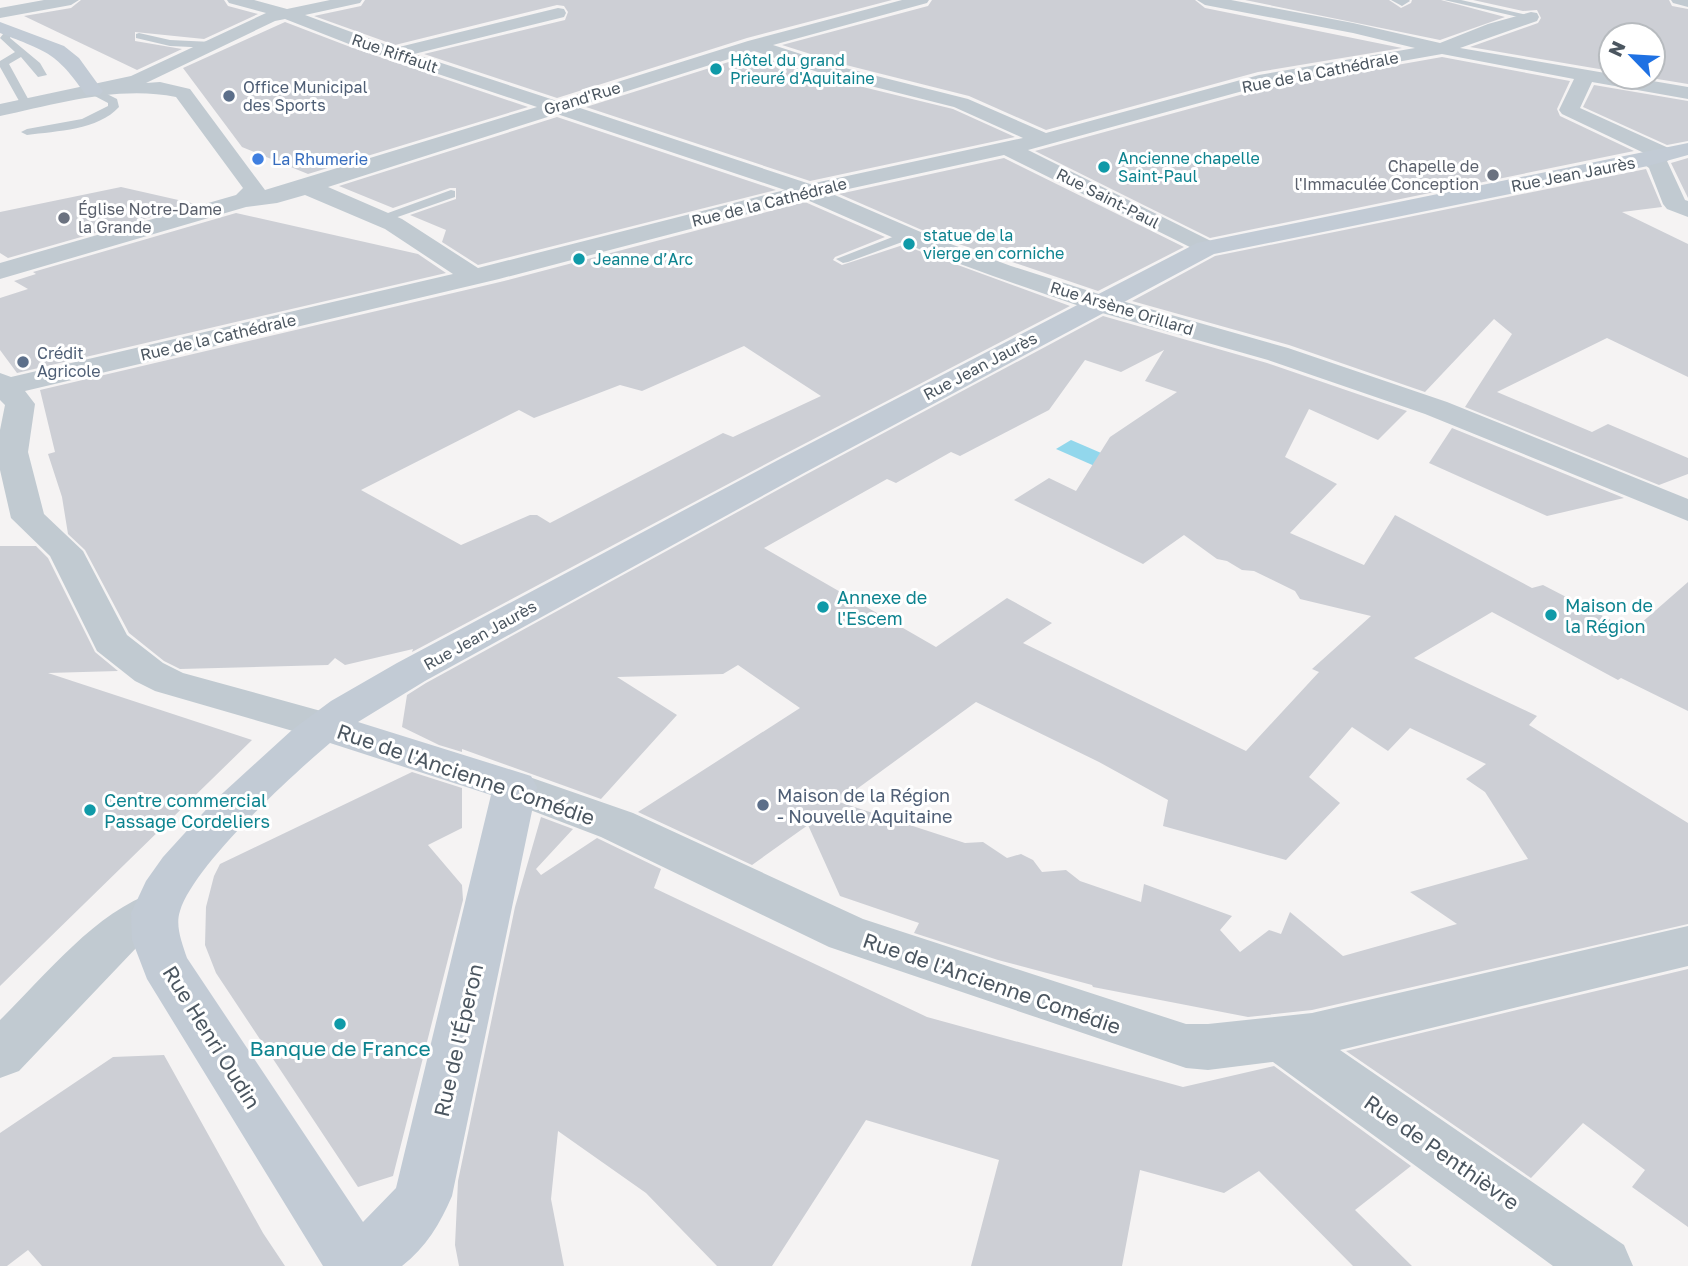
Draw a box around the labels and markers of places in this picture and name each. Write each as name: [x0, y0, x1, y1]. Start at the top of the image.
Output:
place label: Hôtel du grand Prieuré d'Aquitaine: [730, 50, 875, 88]
marker: Hôtel du grand Prieuré d'Aquitaine: [708, 61, 724, 77]
place label: Office Municipal des Sports: [243, 77, 368, 115]
marker: Office Municipal des Sports: [221, 88, 237, 104]
place label: Ancienne chapelle Saint-Paul: [1118, 148, 1260, 186]
place label: La Rhumerie: [272, 149, 368, 169]
marker: La Rhumerie: [250, 151, 266, 167]
place label: Chapelle de l'Immaculée Conception: [1294, 156, 1479, 194]
marker: Ancienne chapelle Saint-Paul: [1096, 159, 1112, 175]
marker: Chapelle de l'Immaculée Conception: [1485, 167, 1501, 183]
place label: Église Notre-Dame la Grande: [78, 199, 222, 237]
marker: Église Notre-Dame la Grande: [56, 210, 72, 226]
place label: statue de la vierge en corniche: [923, 225, 1064, 263]
marker: statue de la vierge en corniche: [901, 236, 917, 252]
place label: Jeanne d’Arc: [593, 249, 694, 269]
marker: Jeanne d’Arc: [571, 251, 587, 267]
place label: Crédit Agricole: [37, 343, 101, 381]
marker: Crédit Agricole: [15, 354, 31, 370]
place label: Annexe de l'Escem: [837, 586, 927, 629]
place label: Maison de la Région: [1565, 594, 1653, 637]
marker: Annexe de l'Escem: [815, 599, 831, 615]
marker: Maison de la Région: [1543, 607, 1559, 623]
place label: Maison de la Région - Nouvelle Aquitaine: [777, 784, 953, 827]
place label: Centre commercial Passage Cordeliers: [104, 789, 270, 832]
marker: Maison de la Région - Nouvelle Aquitaine: [755, 797, 771, 813]
marker: Centre commercial Passage Cordeliers: [82, 802, 98, 818]
marker: Banque de France: [332, 1016, 348, 1032]
place label: Banque de France: [249, 1035, 431, 1061]

